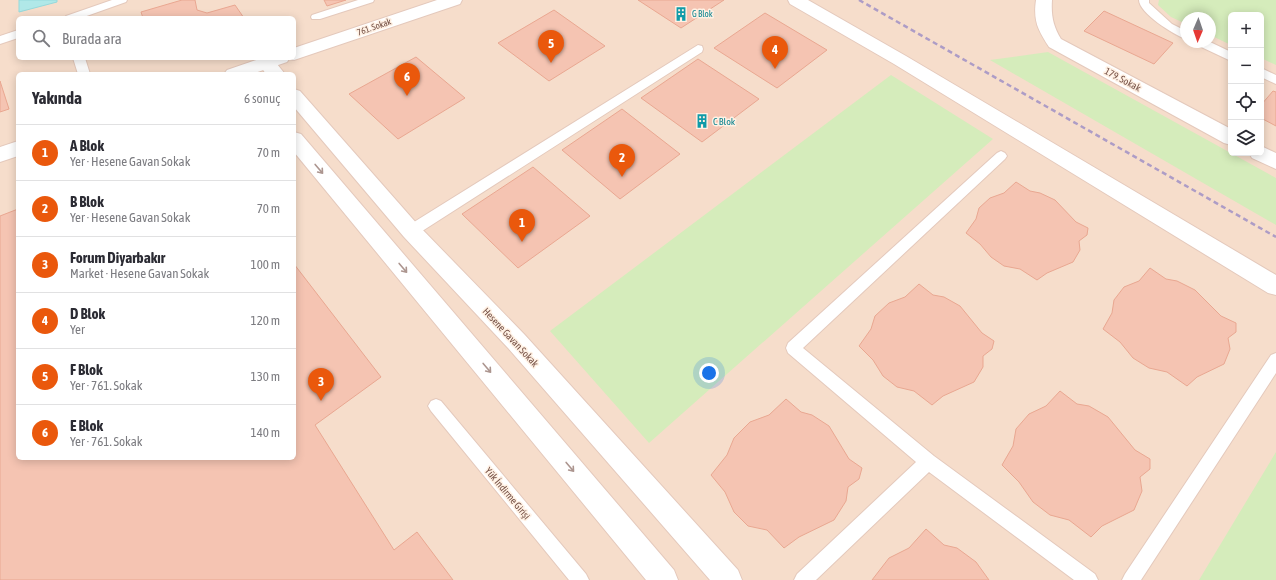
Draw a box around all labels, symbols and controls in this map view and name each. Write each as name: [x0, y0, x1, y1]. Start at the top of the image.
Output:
building icon: G Blok: [673, 6, 689, 22]
place label: G Blok: [692, 9, 713, 19]
north arrow: [1180, 12, 1216, 48]
map controls: [1228, 12, 1264, 156]
button: +: [1228, 12, 1264, 48]
search box: [16, 16, 296, 60]
street label: 761. Sokak: [356, 16, 393, 38]
icon: search: [30, 27, 52, 49]
text: Burada ara: [62, 30, 122, 47]
pin: 5: [538, 30, 564, 63]
pin: 4: [762, 36, 788, 69]
button: −: [1228, 48, 1264, 84]
pin: 6: [394, 63, 420, 96]
street label: 179. Sokak: [1103, 65, 1143, 94]
button: locate: [1228, 84, 1264, 120]
text: Yakında: [32, 88, 82, 108]
text: 6 sonuç: [244, 91, 280, 106]
building icon: C Blok: [694, 113, 710, 129]
place label: C Blok: [713, 116, 736, 127]
button: layers: [1228, 120, 1264, 156]
text: A Blok: [70, 137, 104, 154]
pin: 2: [609, 144, 635, 177]
text: 1: [42, 145, 48, 160]
text: 70 m: [257, 145, 280, 160]
text: Yer · Hesene Gavan Sokak: [70, 154, 190, 169]
one-way arrow: [315, 164, 324, 174]
text: B Blok: [70, 193, 104, 210]
text: 2: [42, 201, 48, 216]
text: 70 m: [257, 201, 280, 216]
pin: 1: [509, 209, 535, 242]
text: Yer · Hesene Gavan Sokak: [70, 210, 190, 225]
text: Forum Diyarbakır: [70, 249, 165, 266]
text: 3: [42, 257, 48, 272]
text: 100 m: [251, 257, 280, 272]
one-way arrow: [398, 263, 407, 274]
text: Market · Hesene Gavan Sokak: [70, 266, 209, 281]
text: D Blok: [70, 305, 105, 322]
street label: Hesene Gavan Sokak: [481, 306, 541, 369]
text: 4: [42, 313, 48, 328]
text: 120 m: [251, 313, 280, 328]
text: Yer: [70, 322, 85, 337]
text: F Blok: [70, 361, 103, 378]
one-way arrow: [482, 362, 491, 373]
your location: [699, 363, 719, 383]
pin: 3: [308, 368, 334, 401]
text: 5: [42, 369, 48, 384]
text: 130 m: [251, 369, 280, 384]
text: Yer · 761. Sokak: [70, 378, 143, 393]
text: E Blok: [70, 417, 103, 434]
text: 6: [42, 425, 48, 440]
text: 140 m: [251, 425, 280, 440]
text: Yer · 761. Sokak: [70, 434, 143, 449]
one-way arrow: [566, 462, 575, 473]
street label: Yük İndirme Girişi: [483, 465, 532, 521]

